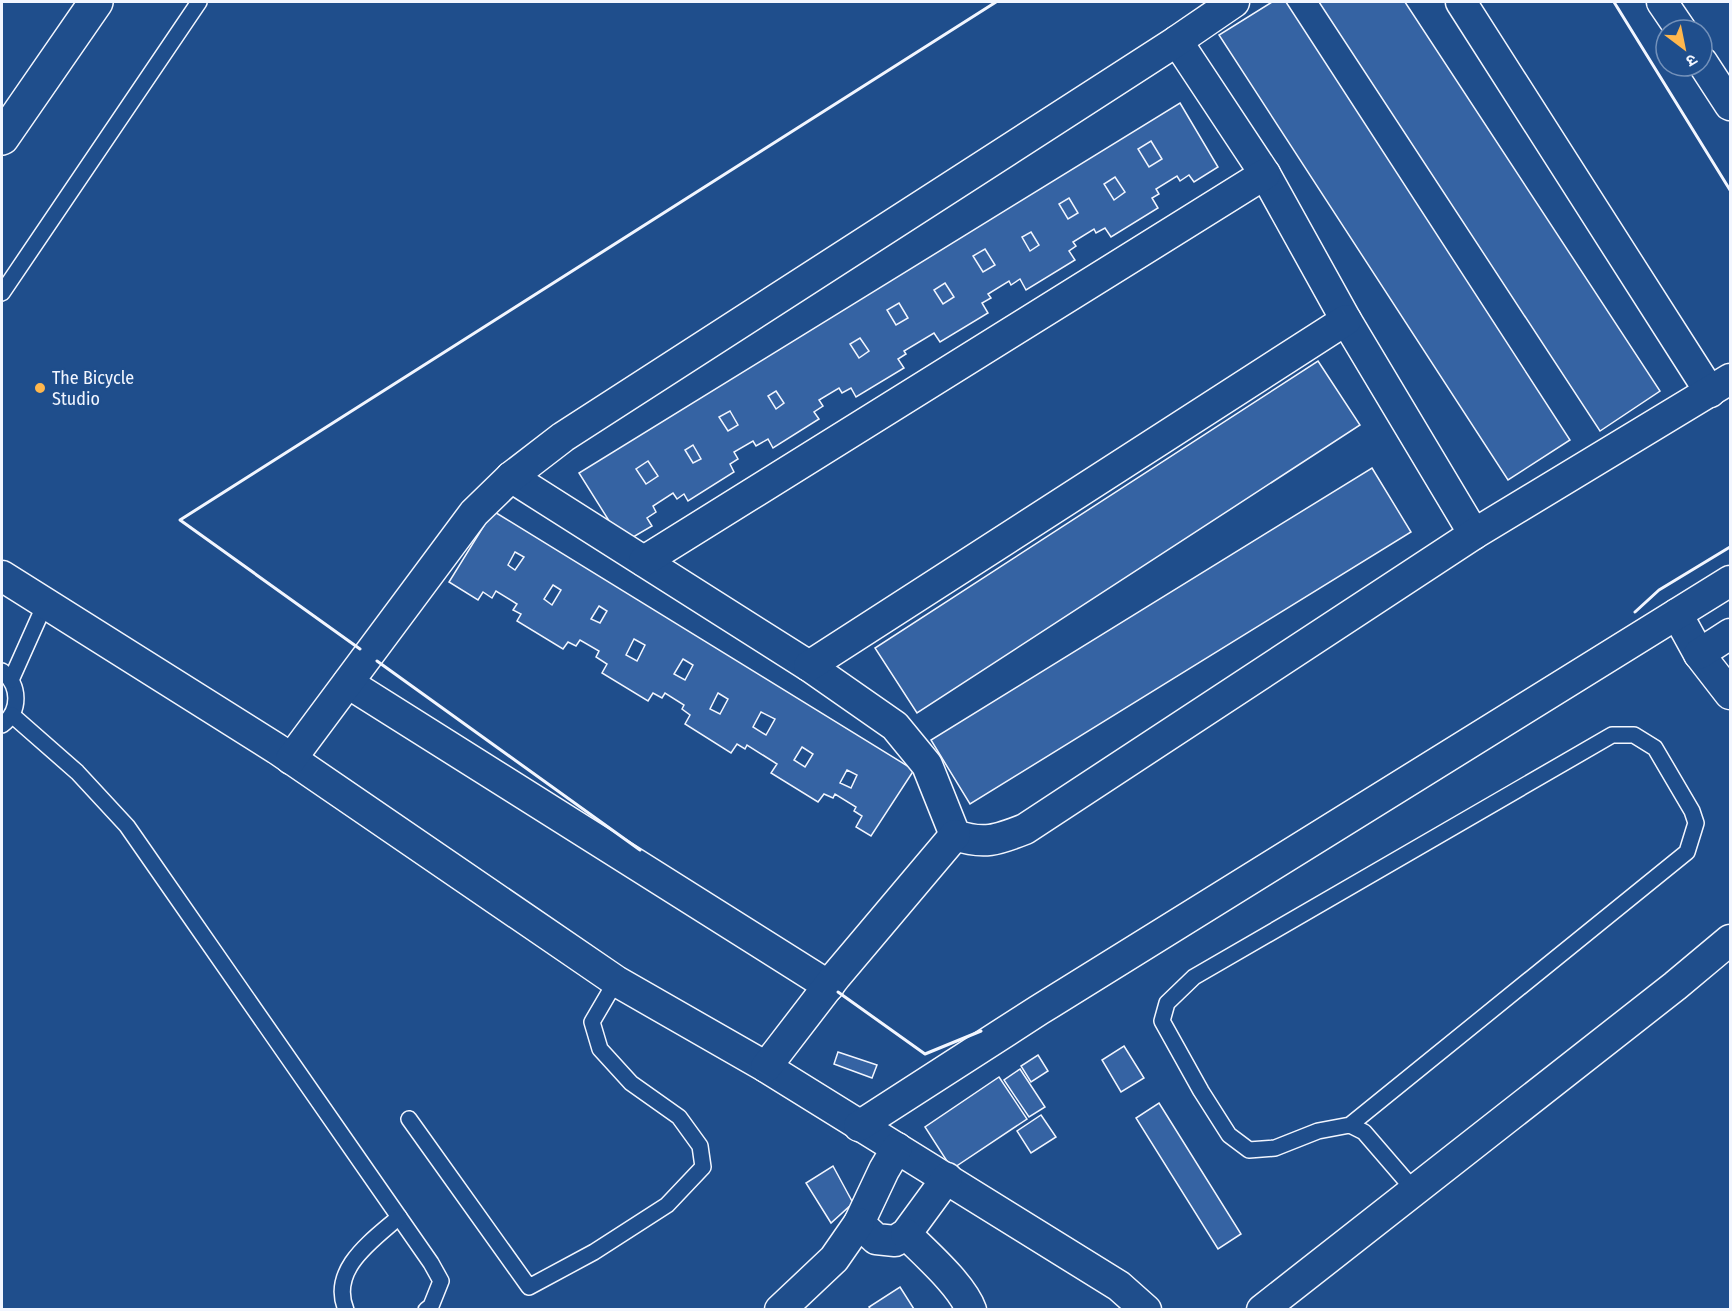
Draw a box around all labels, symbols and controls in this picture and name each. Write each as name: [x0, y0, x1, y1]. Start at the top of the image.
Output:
north arrow: [1654, 18, 1714, 78]
text: उ: [1682, 50, 1701, 71]
place label: The Bicycle Studio: [52, 367, 134, 410]
marker: The Bicycle Studio: [33, 381, 47, 395]

